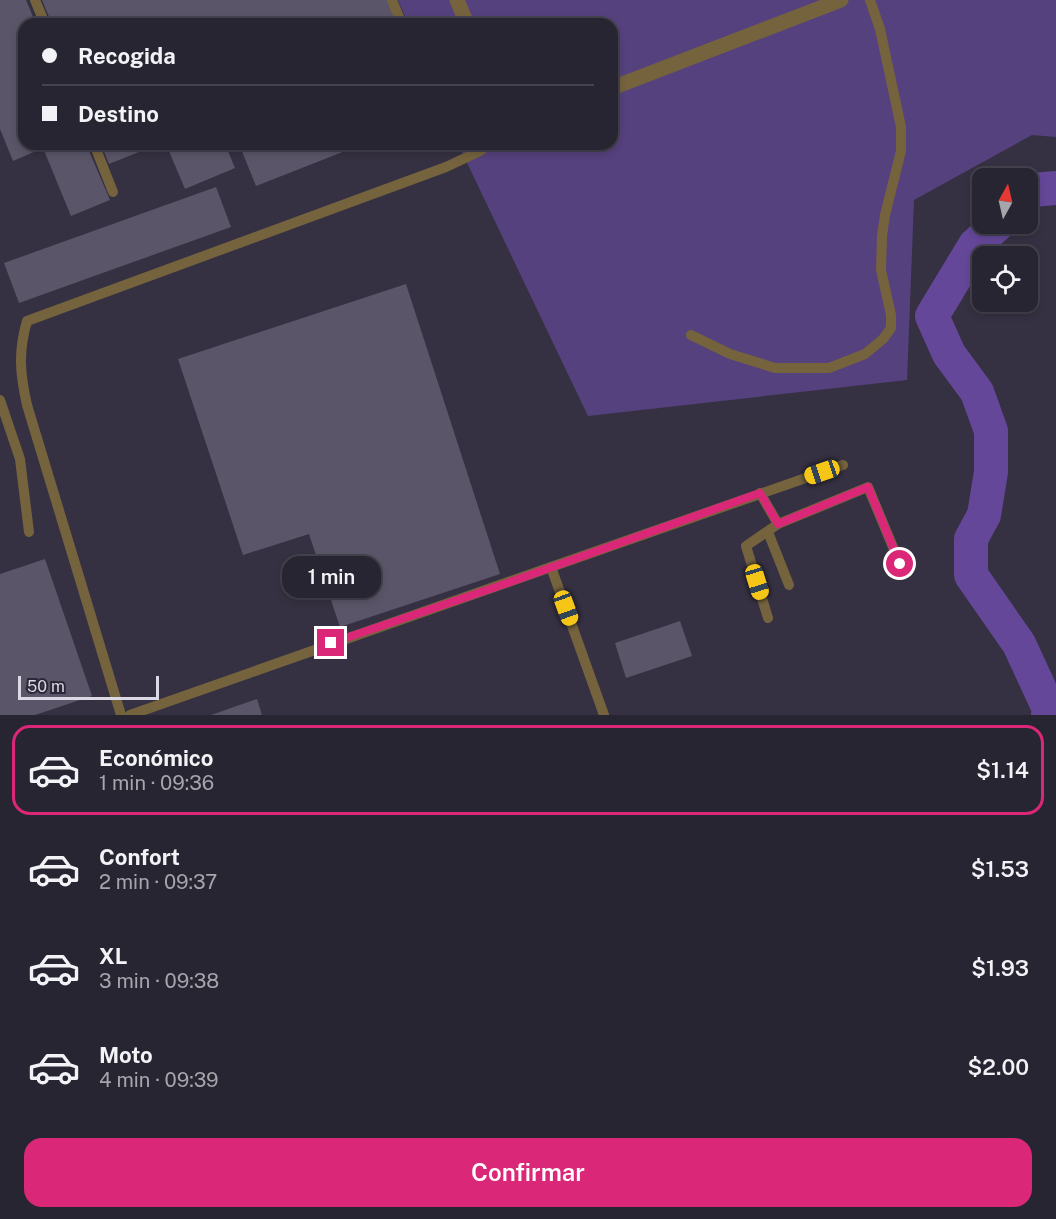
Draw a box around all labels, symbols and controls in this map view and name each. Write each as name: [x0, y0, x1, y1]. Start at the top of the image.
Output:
text: Recogida: [78, 43, 176, 69]
text: Destino: [78, 101, 159, 127]
north arrow: [972, 168, 1038, 234]
map controls: [972, 168, 1038, 312]
button: locate: [972, 246, 1038, 312]
car: [802, 458, 842, 486]
route start: [886, 550, 913, 577]
callout: 1 min: [282, 556, 380, 598]
car: [743, 562, 771, 602]
text: 1 min: [308, 565, 355, 589]
car: [551, 588, 581, 628]
route end: [317, 629, 344, 656]
scale bar: [18, 673, 159, 700]
text: 50 m: [27, 677, 65, 696]
icon: car: [27, 743, 81, 797]
text: Económico: [99, 745, 214, 771]
text: $1.14: [976, 757, 1029, 783]
text: 1 min · 09:36: [99, 771, 214, 795]
icon: car: [27, 842, 81, 896]
text: Confort: [99, 844, 180, 870]
text: $1.53: [971, 856, 1029, 882]
text: 2 min · 09:37: [99, 870, 217, 894]
icon: car: [27, 941, 81, 995]
text: XL: [99, 943, 127, 969]
text: $1.93: [971, 955, 1029, 981]
text: 3 min · 09:38: [99, 969, 219, 993]
icon: car: [27, 1040, 81, 1094]
text: Moto: [99, 1042, 153, 1068]
text: $2.00: [968, 1054, 1029, 1080]
text: 4 min · 09:39: [99, 1068, 219, 1092]
button: Confirmar: [24, 1138, 1032, 1207]

